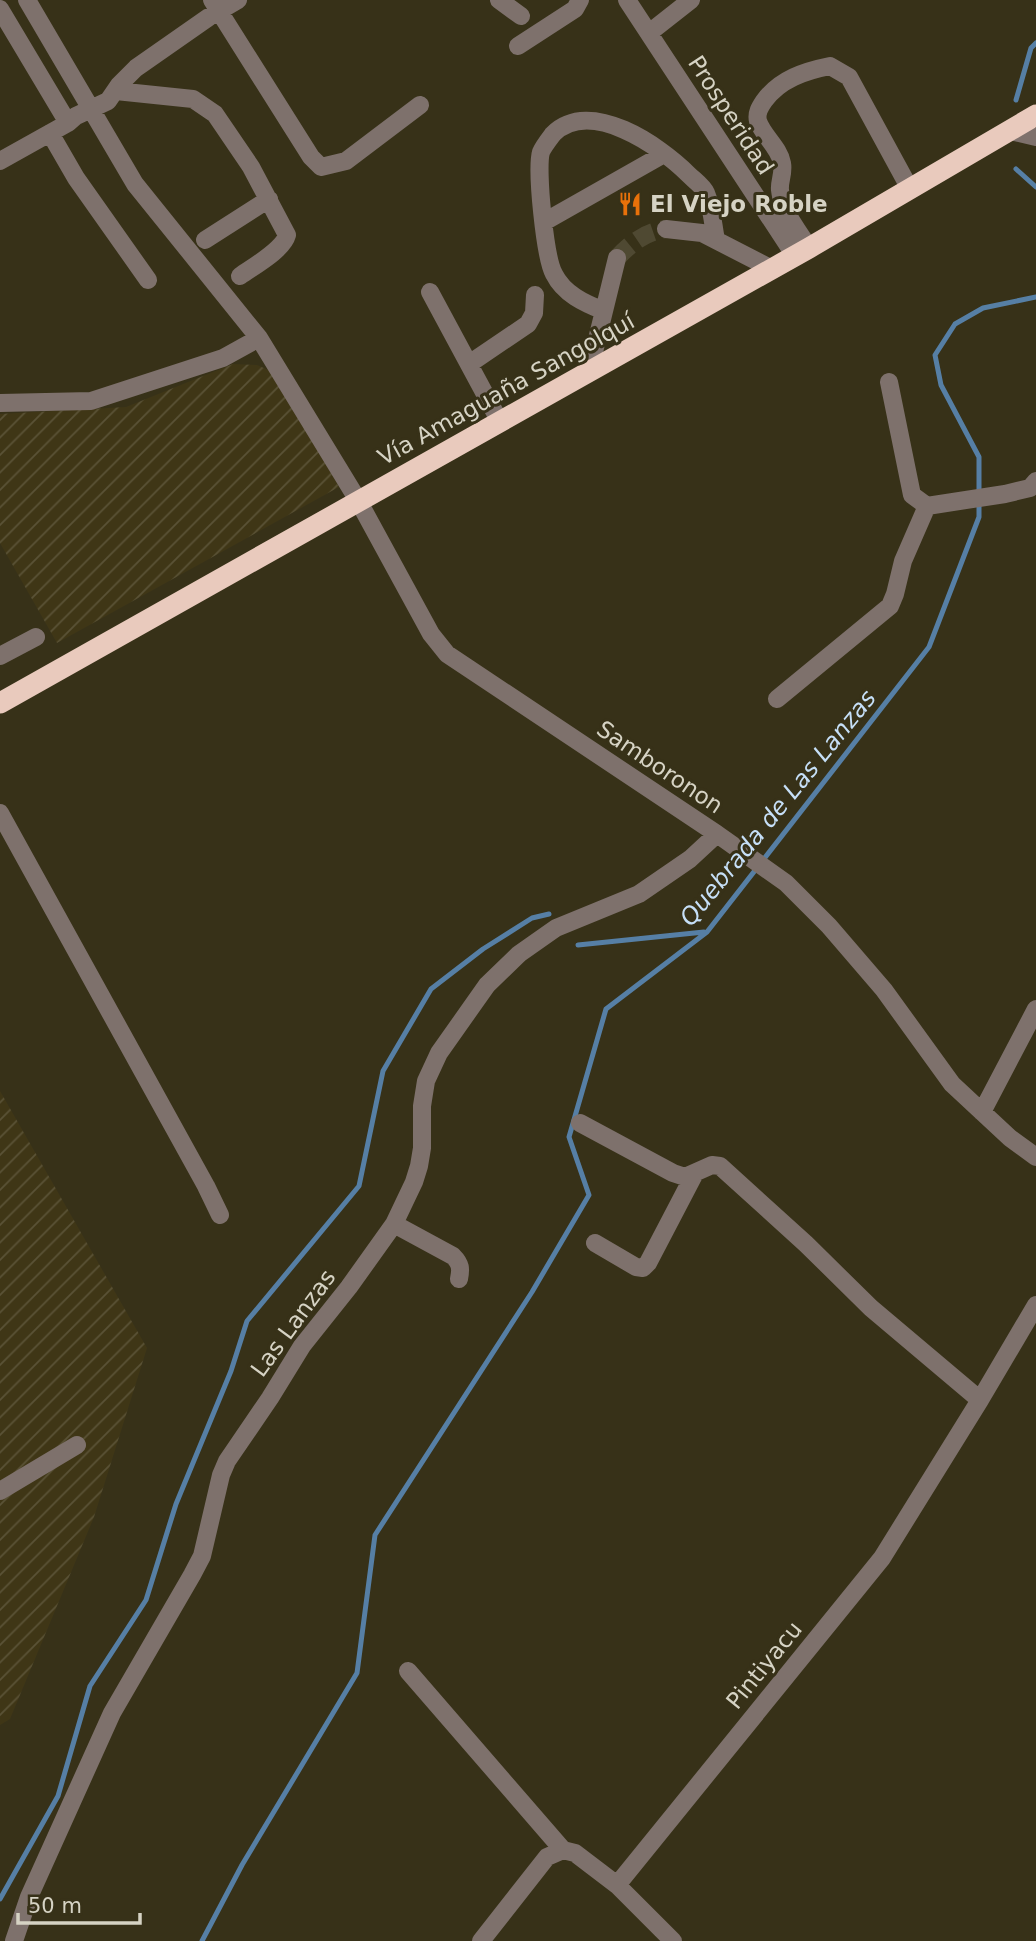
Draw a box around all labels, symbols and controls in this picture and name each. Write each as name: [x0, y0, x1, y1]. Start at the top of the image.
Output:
street label: Prosperidad: [683, 51, 779, 179]
restaurant icon: El Viejo Roble: [616, 190, 644, 218]
place label: El Viejo Roble: [650, 191, 828, 217]
street label: Vía Amaguaña Sangolquí: [373, 307, 639, 470]
water label: Quebrada de Las Lanzas: [674, 684, 882, 932]
street label: Samboronon: [592, 715, 728, 819]
street label: Las Lanzas: [245, 1264, 341, 1382]
street label: Pintiyacu: [721, 1616, 807, 1714]
scale bar: [18, 1882, 140, 1926]
text: 50 m: [28, 1894, 82, 1918]

